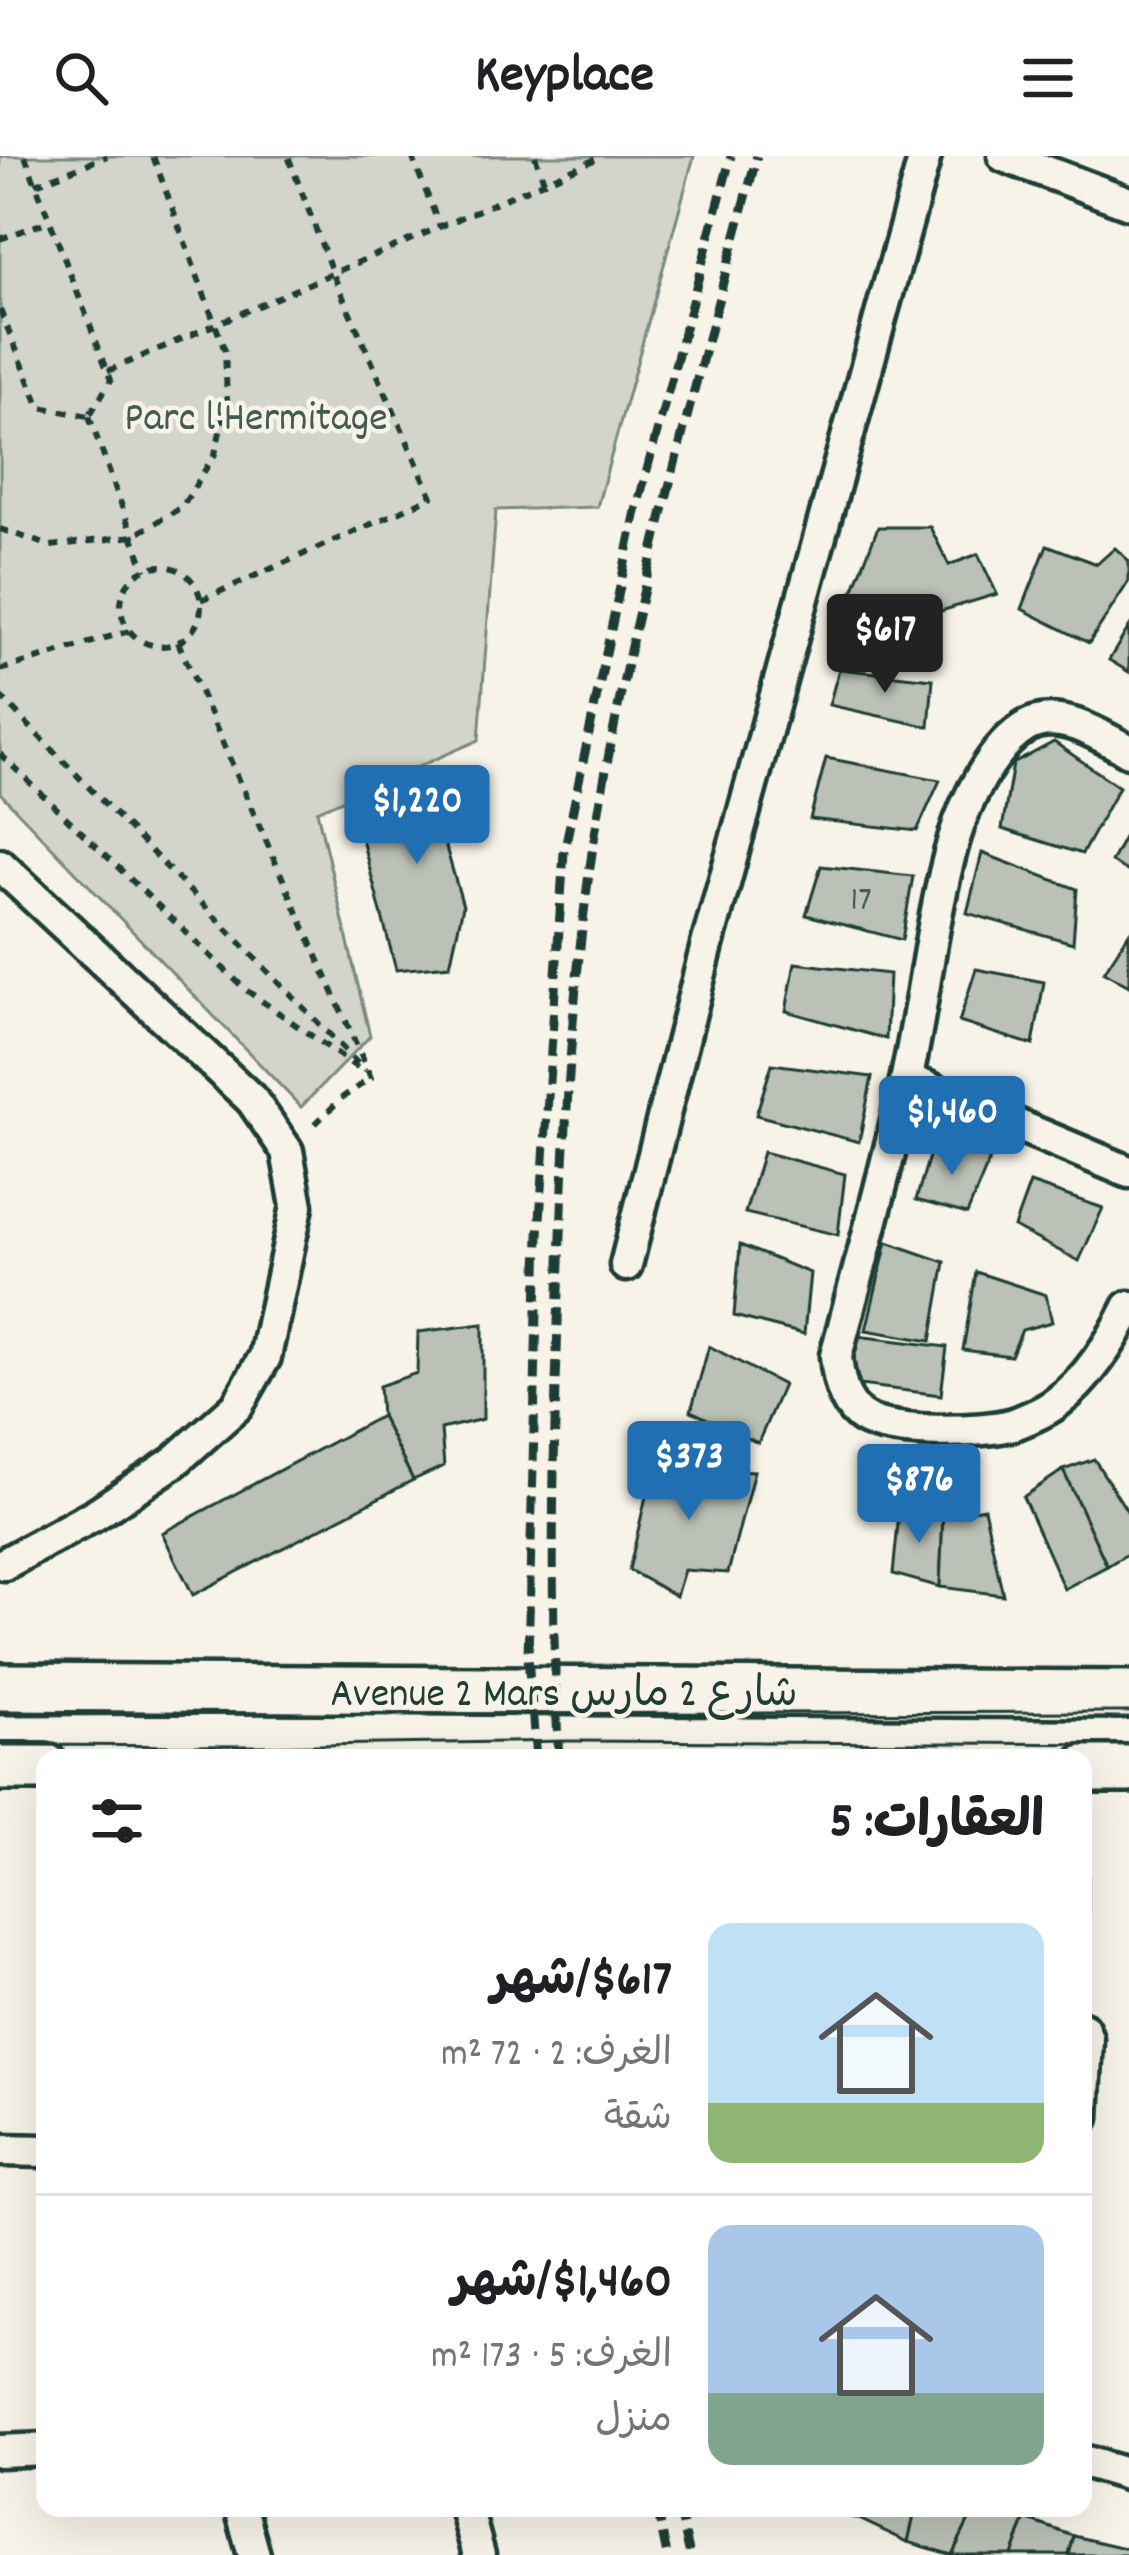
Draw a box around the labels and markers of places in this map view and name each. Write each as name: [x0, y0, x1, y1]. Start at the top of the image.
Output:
pin: $617: [814, 594, 956, 696]
pin: $1,220: [319, 765, 515, 867]
pin: $1,460: [854, 1076, 1050, 1178]
pin: $373: [618, 1421, 760, 1523]
pin: $876: [848, 1444, 990, 1546]

